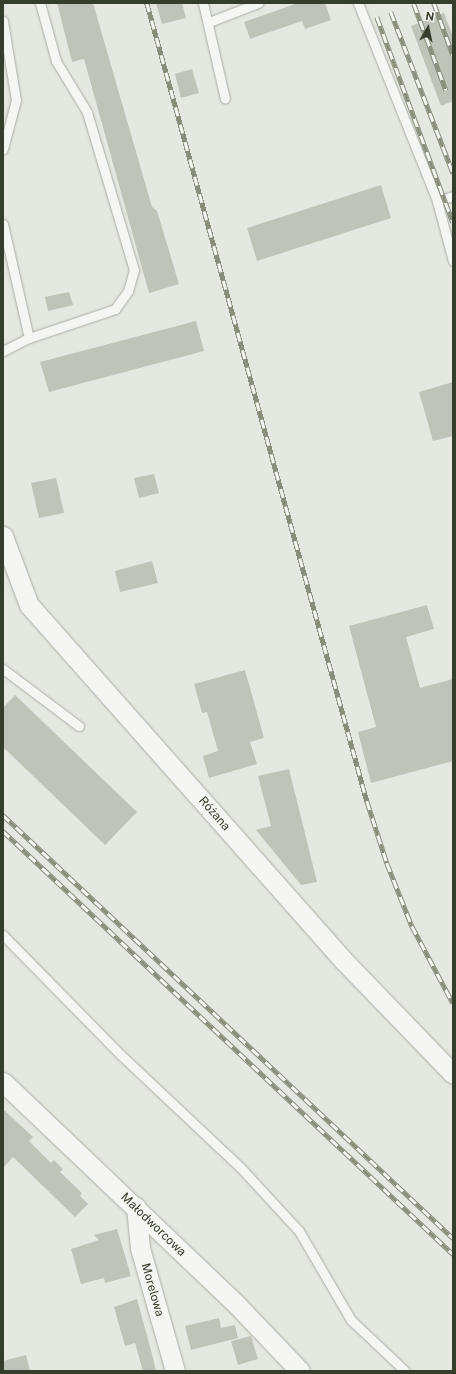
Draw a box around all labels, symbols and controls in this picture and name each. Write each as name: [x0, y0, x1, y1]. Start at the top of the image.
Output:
north arrow: [408, 8, 448, 48]
text: N: [425, 10, 435, 23]
street label: Różana: [195, 794, 233, 834]
street label: Małodworcowa: [118, 1190, 188, 1260]
street label: Morelowa: [138, 1262, 166, 1318]

